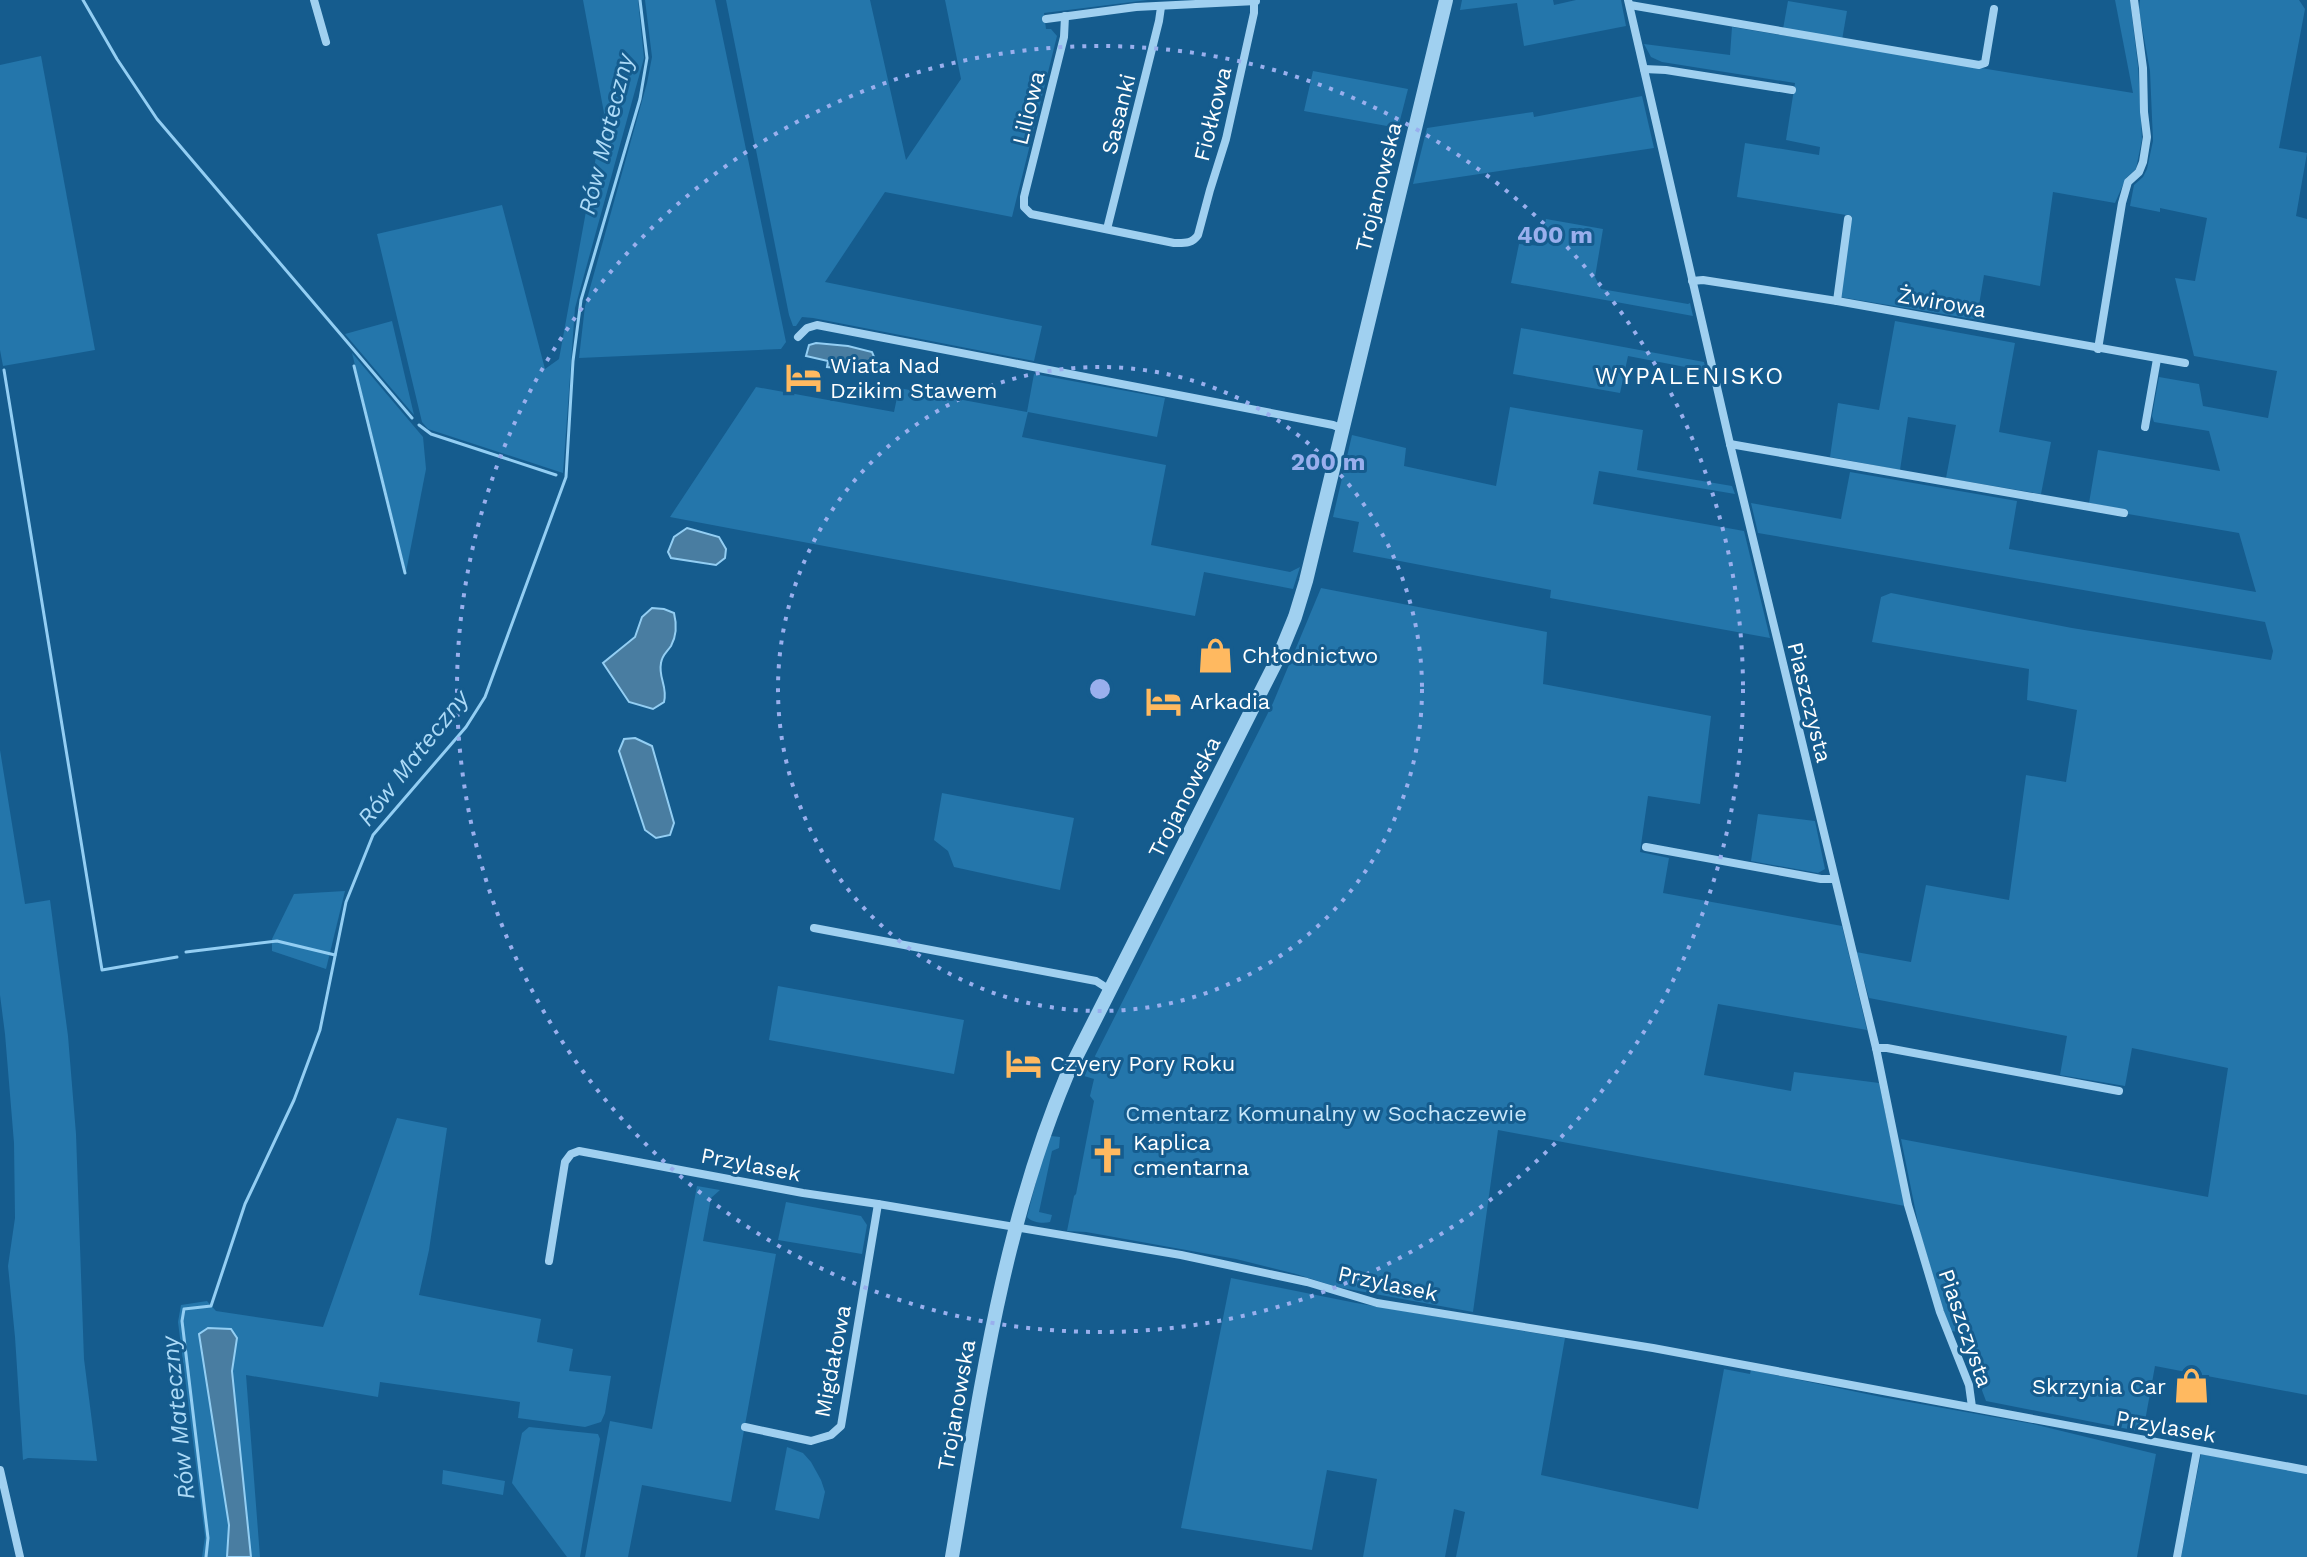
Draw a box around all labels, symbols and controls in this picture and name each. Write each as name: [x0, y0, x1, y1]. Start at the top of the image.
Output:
water label: Rów Mateczny: [573, 49, 640, 217]
street label: Fiołkowa: [1189, 64, 1236, 164]
street label: Liliowa: [1007, 69, 1050, 148]
street label: Sasanki: [1096, 71, 1141, 157]
street label: Trojanowska: [1350, 120, 1407, 255]
text: 400 m: [1517, 221, 1593, 249]
street label: Żwirowa: [1896, 282, 1988, 323]
place label: Wiata Nad Dzikim Stawem: [830, 353, 997, 403]
hotel icon: Wiata Nad Dzikim Stawem: [785, 359, 823, 397]
district label: WYPALENISKO: [1595, 362, 1785, 390]
text: 200 m: [1291, 448, 1365, 476]
shop icon: Chłodnictwo: [1197, 636, 1235, 674]
street label: Piaszczysta: [1782, 639, 1837, 765]
place label: Chłodnictwo: [1242, 643, 1378, 668]
centre of rings: [1086, 675, 1114, 703]
hotel icon: Arkadia: [1145, 682, 1183, 720]
water label: Rów Mateczny: [351, 683, 476, 831]
place label: Arkadia: [1190, 689, 1270, 714]
street label: Trojanowska: [1143, 732, 1226, 862]
hotel icon: Czyery Pory Roku: [1005, 1044, 1043, 1082]
place label: Czyery Pory Roku: [1050, 1051, 1235, 1076]
park label: Cmentarz Komunalny w Sochaczewie: [1125, 1101, 1527, 1126]
place label: Kaplica cmentarna: [1133, 1130, 1249, 1180]
church icon: Kaplica cmentarna: [1088, 1136, 1126, 1174]
street label: Przylasek: [699, 1143, 803, 1186]
street label: Przylasek: [1336, 1261, 1440, 1306]
street label: Piaszczysta: [1934, 1266, 1997, 1391]
street label: Migdałowa: [809, 1303, 856, 1420]
water label: Rów Mateczny: [155, 1333, 201, 1501]
street label: Trojanowska: [933, 1338, 980, 1473]
shop icon: Skrzynia Car: [2173, 1367, 2211, 1405]
place label: Skrzynia Car: [2032, 1374, 2166, 1399]
street label: Przylasek: [2114, 1405, 2218, 1448]

